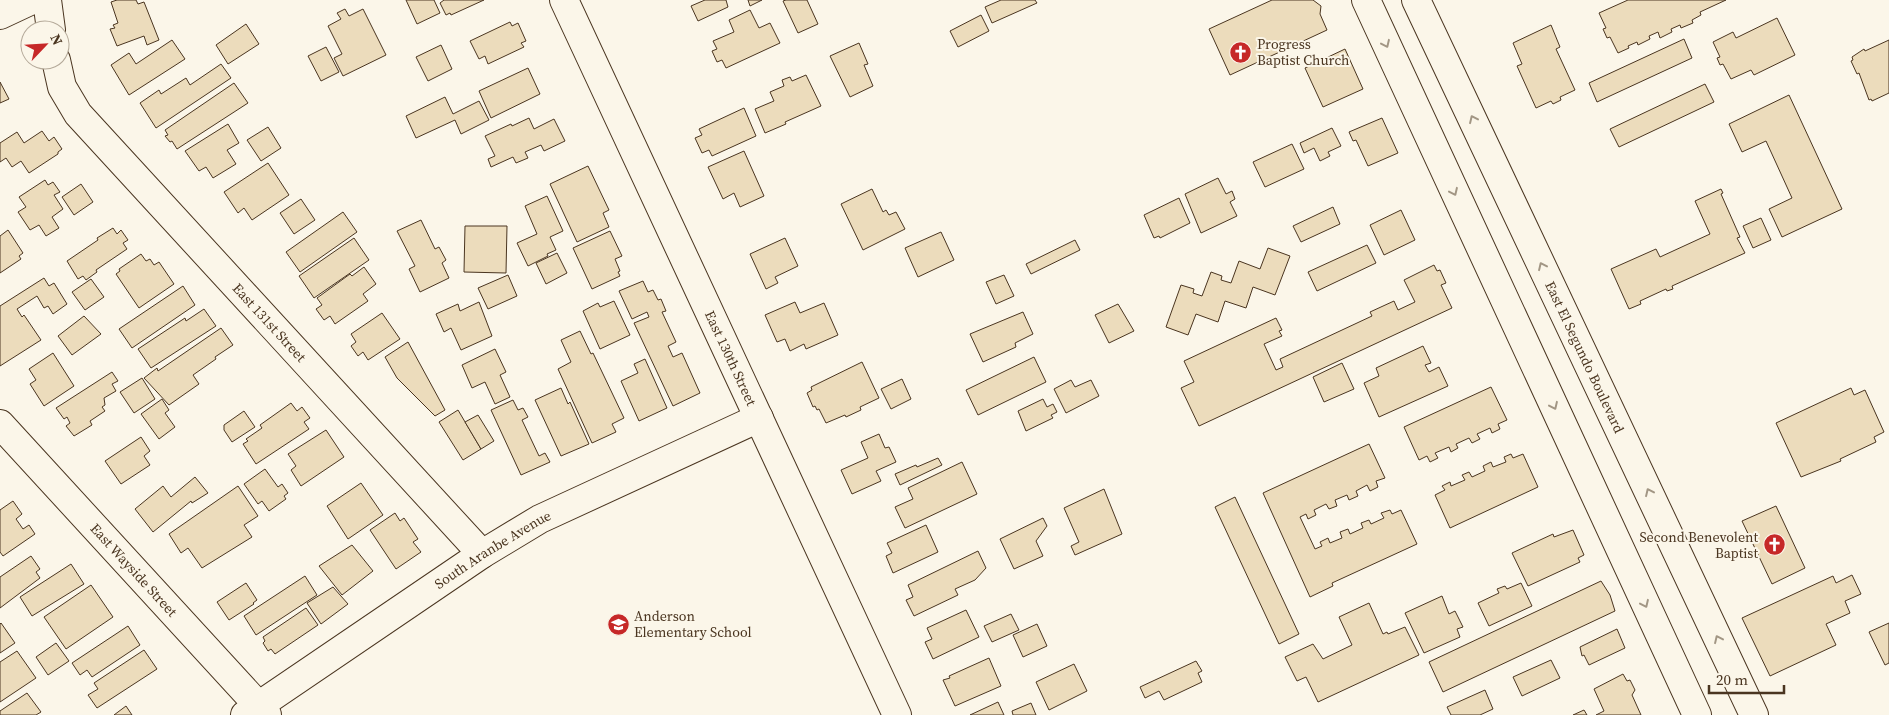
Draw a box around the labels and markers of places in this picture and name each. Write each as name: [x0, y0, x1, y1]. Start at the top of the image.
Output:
place label: Progress Baptist Church: [1257, 34, 1350, 70]
church icon: Progress Baptist Church: [1229, 40, 1253, 64]
place label: Second Benevolent Baptist: [1639, 527, 1758, 563]
church icon: Second Benevolent Baptist: [1762, 533, 1786, 557]
place label: Anderson Elementary School: [634, 606, 752, 642]
school or university icon: Anderson Elementary School: [606, 612, 630, 636]

